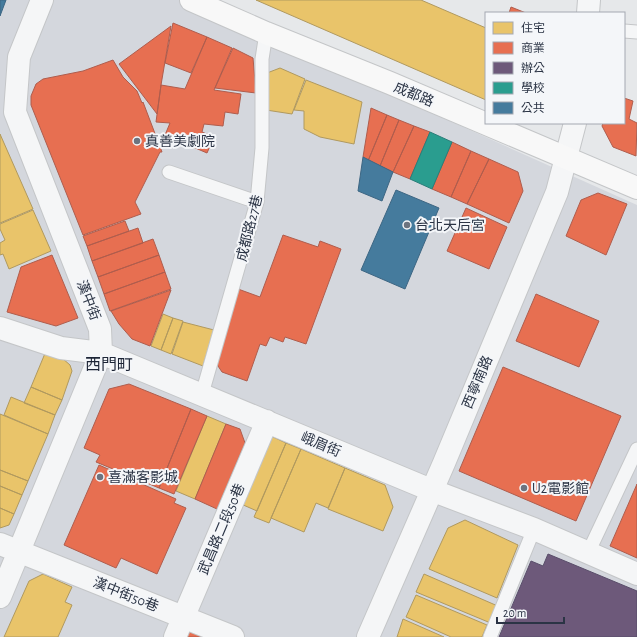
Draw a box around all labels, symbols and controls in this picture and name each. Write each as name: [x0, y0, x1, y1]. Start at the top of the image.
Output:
legend: [485, 12, 625, 124]
text: 住宅: [521, 21, 545, 34]
text: 商業: [521, 41, 545, 54]
text: 辦公: [521, 62, 545, 74]
street label: 成都路: [392, 79, 436, 110]
text: 學校: [521, 81, 545, 94]
text: 公共: [521, 102, 545, 114]
place label: 真善美劇院: [145, 134, 215, 149]
marker: 真善美劇院: [132, 136, 142, 146]
street label: 成都路27巷: [234, 193, 265, 263]
place label: 台北天后宮: [415, 217, 485, 233]
marker: 台北天后宮: [402, 220, 412, 230]
street label: 漢中街: [74, 278, 103, 322]
street label: 西寧南路: [459, 353, 495, 411]
district label: 西門町: [85, 357, 133, 373]
street label: 峨眉街: [299, 429, 343, 460]
place label: 喜滿客影城: [108, 469, 178, 485]
marker: 喜滿客影城: [95, 472, 105, 482]
place label: U2電影館: [532, 481, 589, 496]
street label: 武昌路二段50巷: [196, 482, 247, 577]
marker: U2電影館: [519, 483, 529, 493]
street label: 漢中街50巷: [91, 575, 161, 614]
scale bar: [497, 599, 564, 625]
text: 20 m: [503, 607, 526, 619]

